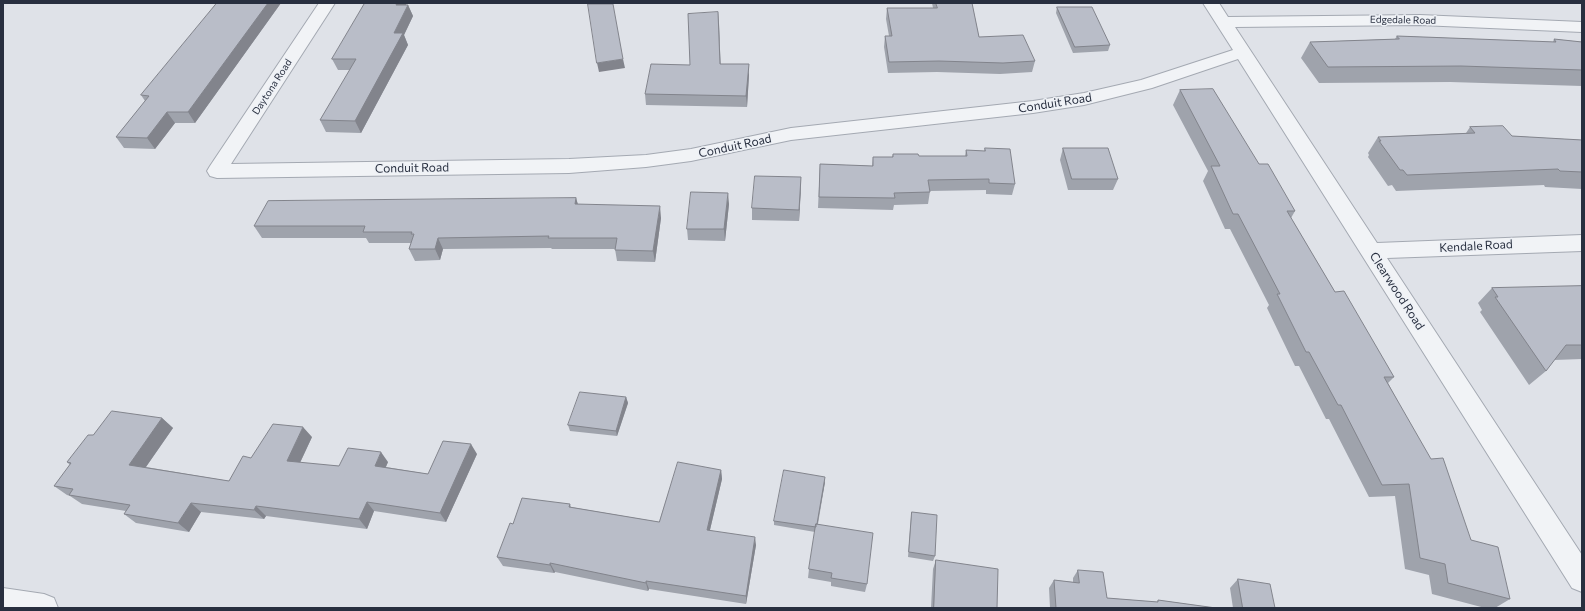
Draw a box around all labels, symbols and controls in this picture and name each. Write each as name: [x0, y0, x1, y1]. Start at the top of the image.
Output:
street label: Edgedale Road: [1370, 13, 1436, 27]
street label: Daytona Road: [250, 57, 294, 117]
street label: Conduit Road: [1017, 90, 1093, 116]
street label: Conduit Road: [697, 131, 773, 161]
street label: Conduit Road: [375, 160, 449, 176]
street label: Kendale Road: [1439, 237, 1513, 255]
street label: Clearwood Road: [1367, 249, 1427, 333]

